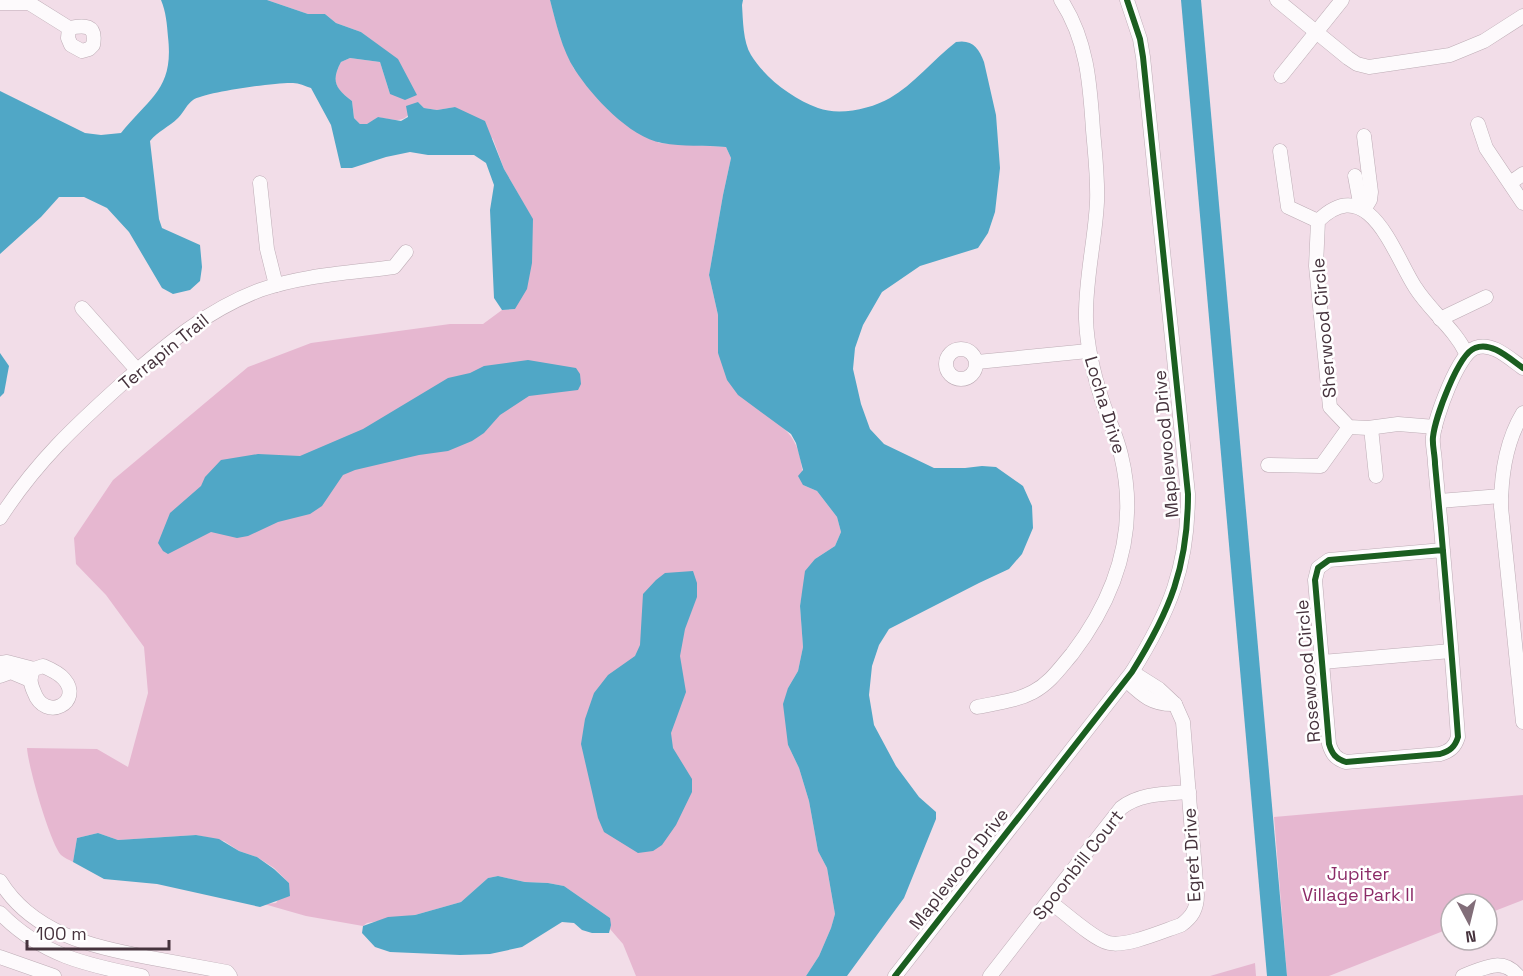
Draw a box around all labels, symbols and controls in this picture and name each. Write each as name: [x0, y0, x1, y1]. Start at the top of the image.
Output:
street label: Sherwood Circle: [1306, 257, 1341, 399]
street label: Terrapin Trail: [114, 308, 213, 395]
street label: Locha Drive: [1080, 353, 1131, 456]
street label: Maplewood Drive: [1148, 369, 1183, 519]
street label: Rosewood Circle: [1290, 599, 1325, 743]
street label: Maplewood Drive: [904, 803, 1013, 934]
street label: Spoonbill Court: [1027, 805, 1128, 925]
street label: Egret Drive: [1178, 807, 1205, 903]
park label: Jupiter Village Park II: [1302, 862, 1414, 906]
north arrow: [1439, 892, 1499, 952]
scale bar: [27, 913, 170, 951]
text: 100 m: [36, 922, 87, 945]
text: N: [1464, 925, 1477, 947]

